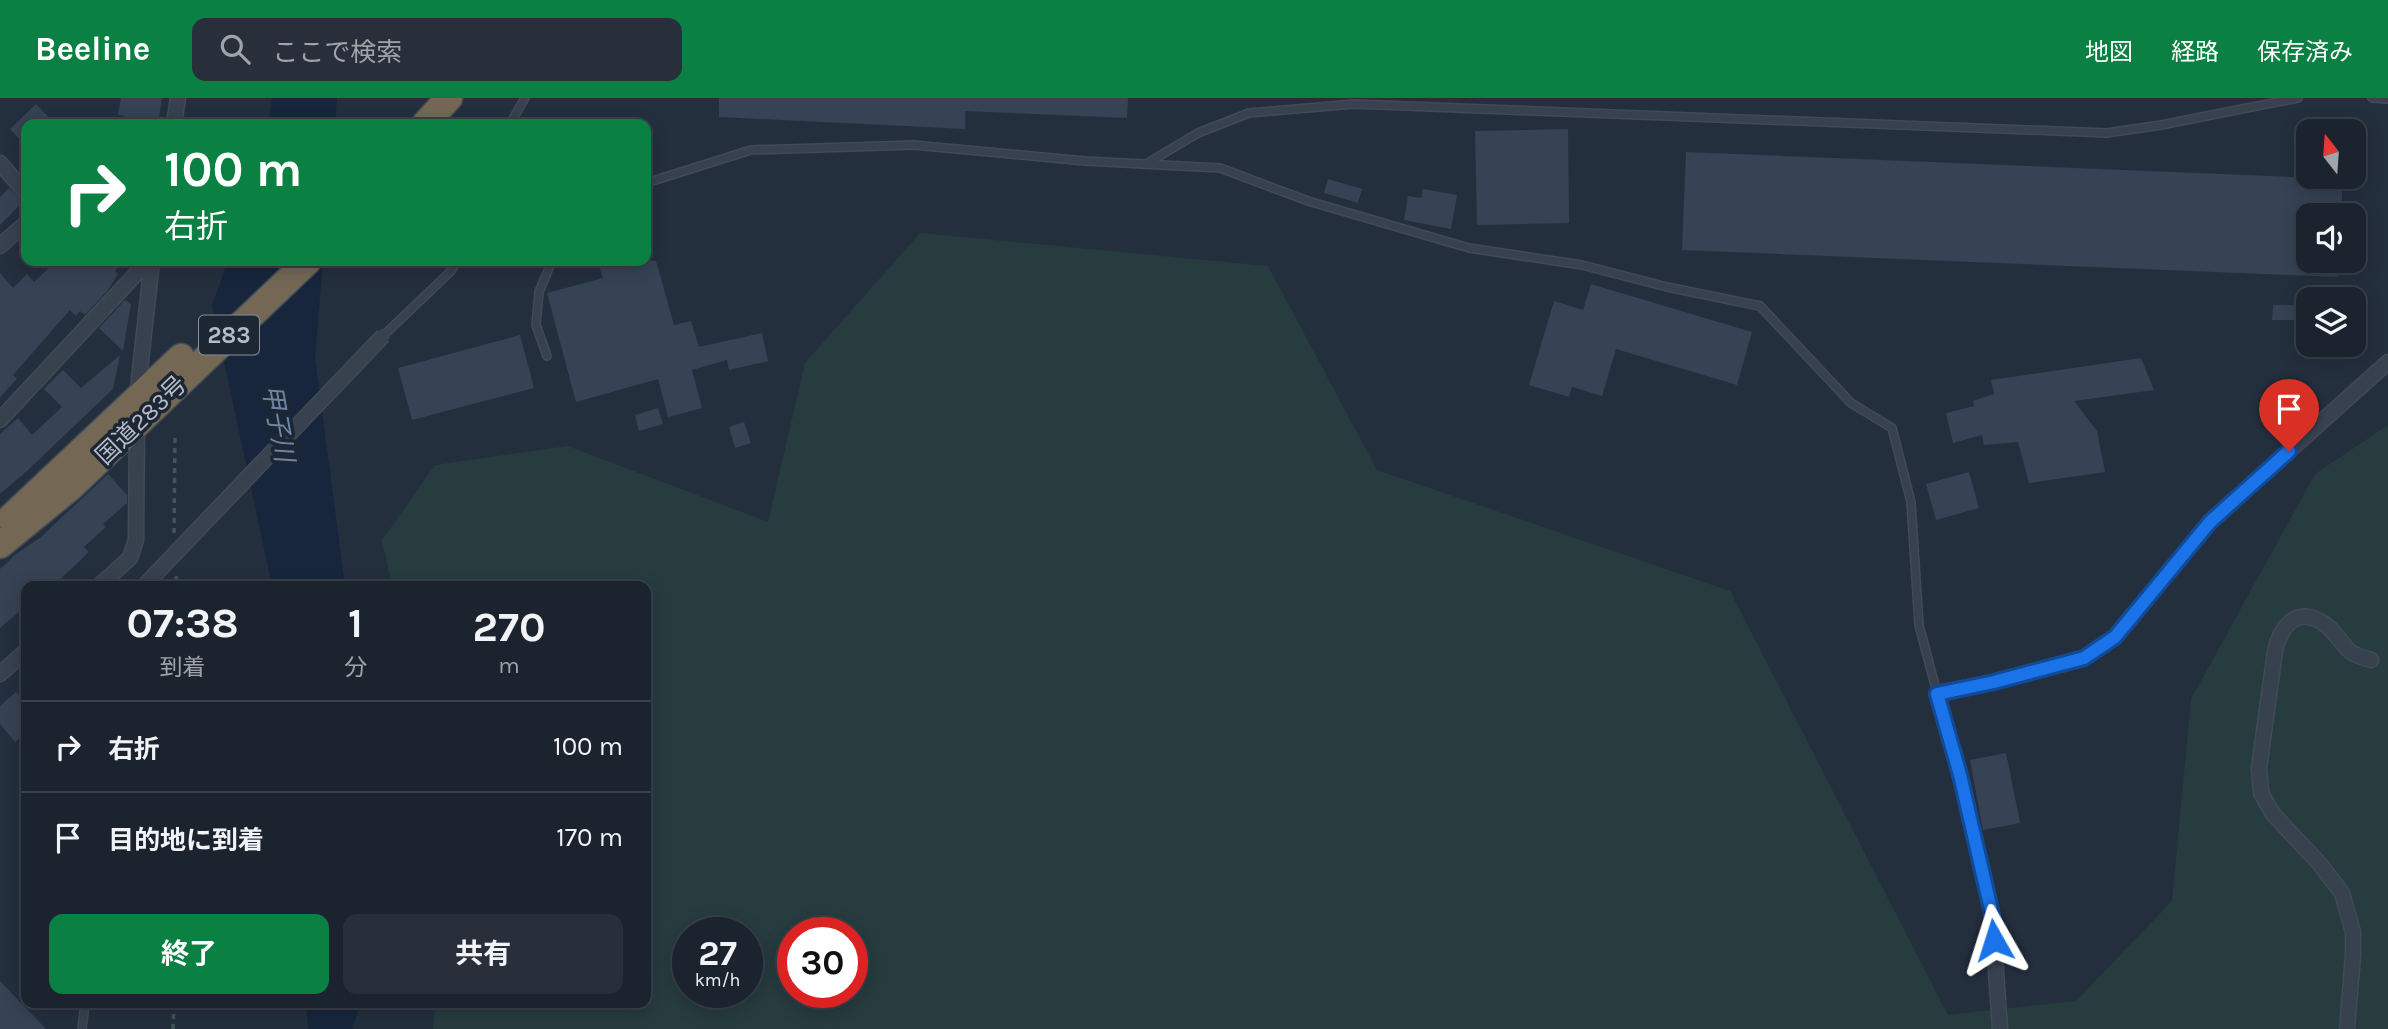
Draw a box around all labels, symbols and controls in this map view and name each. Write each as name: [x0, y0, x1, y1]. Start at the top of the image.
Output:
search box: [192, 18, 682, 81]
text: Beeline: [35, 30, 150, 68]
icon: search: [216, 30, 254, 68]
text: ここで検索: [272, 37, 402, 68]
text: 地図: [2085, 38, 2133, 66]
text: 経路: [2171, 38, 2219, 66]
text: 保存済み: [2257, 38, 2353, 66]
north arrow: [2296, 119, 2366, 189]
map controls: [2296, 119, 2366, 357]
text: 100 m: [164, 141, 302, 198]
icon: right: [49, 147, 140, 238]
button: sound: [2296, 203, 2366, 273]
text: 右折: [164, 208, 228, 245]
button: layers: [2296, 287, 2366, 357]
road number: 283: [199, 316, 259, 354]
street label: 国道283号: [90, 370, 192, 470]
pin: [2259, 379, 2319, 451]
water label: 甲子川: [256, 382, 301, 467]
icon: arrive: [2270, 390, 2308, 428]
text: 07:38: [127, 598, 239, 648]
text: 1: [348, 598, 363, 648]
text: 270: [473, 602, 545, 652]
text: m: [498, 652, 520, 679]
text: 到着: [160, 654, 206, 681]
text: 分: [344, 654, 367, 681]
icon: right: [49, 728, 87, 766]
text: 100 m: [553, 731, 623, 762]
text: 右折: [108, 734, 160, 765]
icon: arrive: [49, 819, 87, 857]
text: 170 m: [556, 822, 623, 853]
text: 目的地に到着: [108, 825, 264, 856]
position arrow: [1957, 903, 2031, 977]
button: 終了: [49, 914, 329, 994]
button: 共有: [343, 914, 623, 994]
speed limit sign: 30: [777, 917, 868, 1008]
text: 27: [698, 933, 737, 974]
text: km/h: [695, 969, 740, 991]

